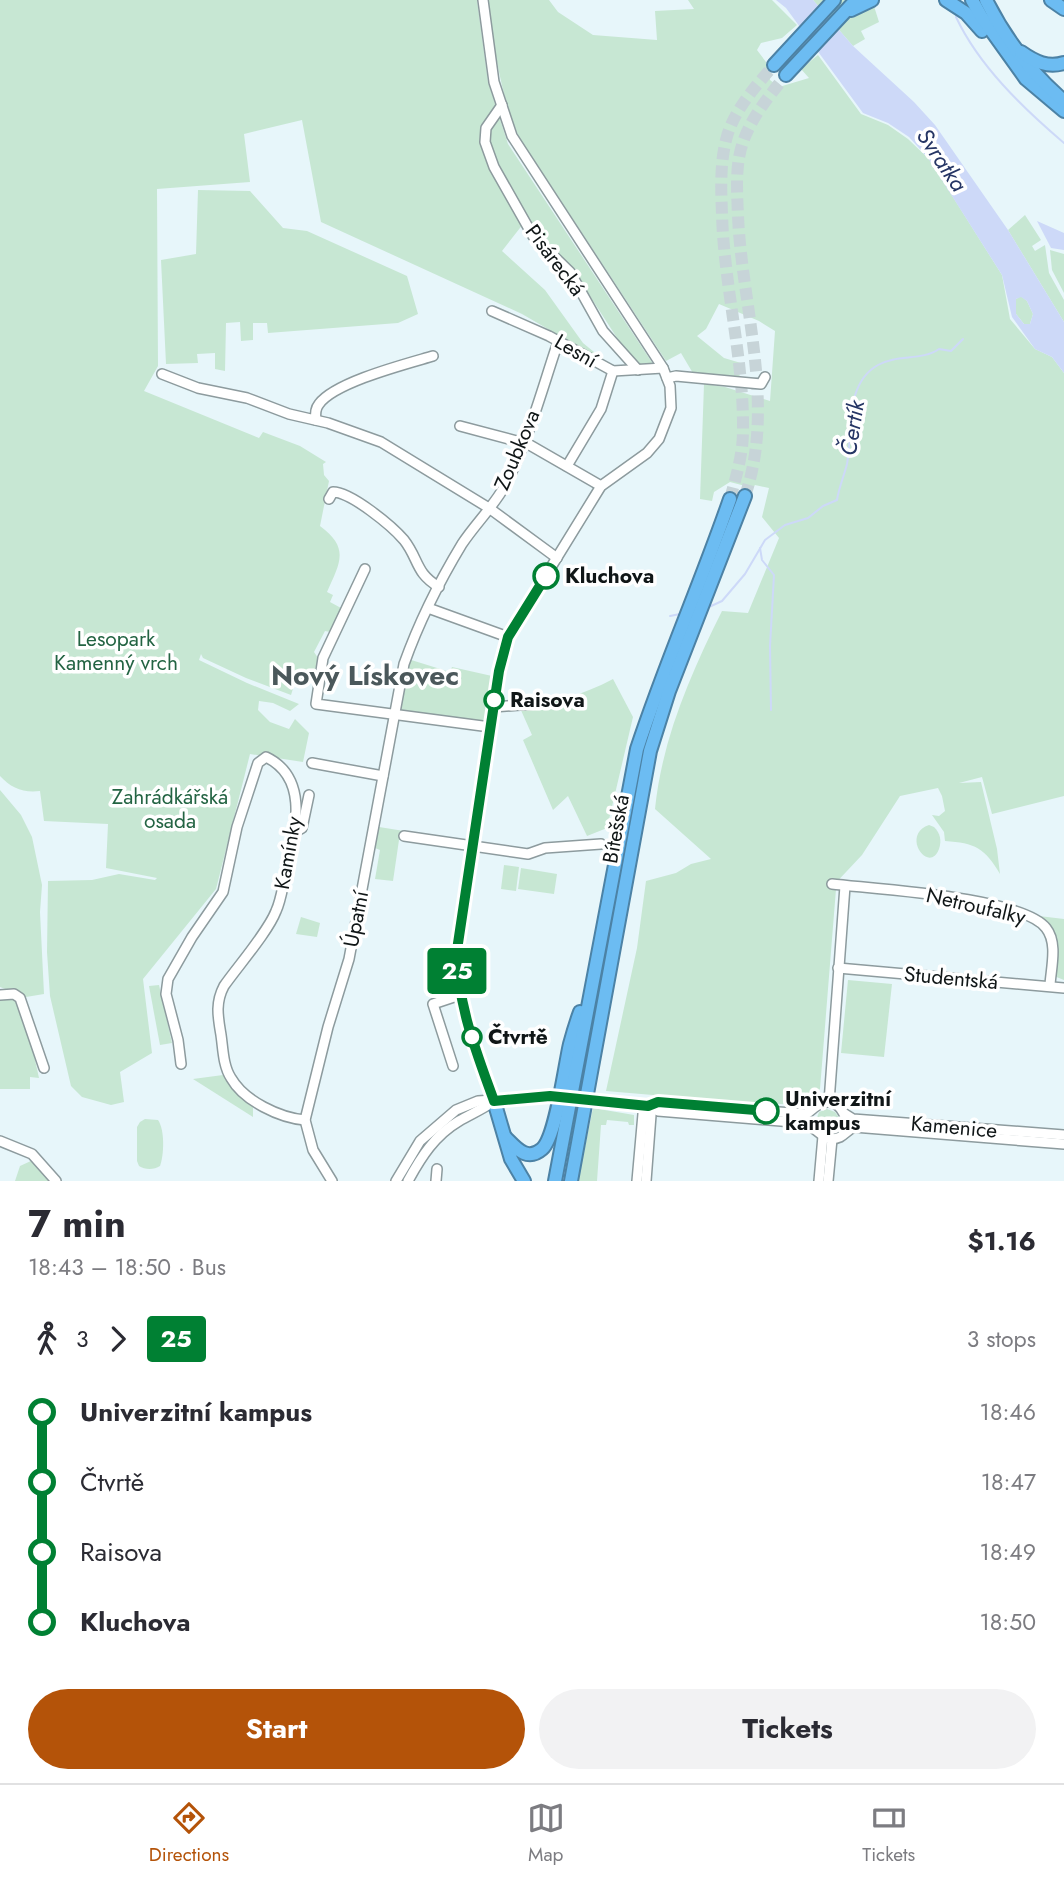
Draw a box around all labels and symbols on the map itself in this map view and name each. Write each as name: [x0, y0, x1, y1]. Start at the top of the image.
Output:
water label: Svratka: [908, 121, 976, 199]
street label: Pisárecká: [518, 218, 592, 302]
street label: Lesní: [549, 327, 604, 376]
water label: Čertík: [831, 397, 873, 458]
street label: Zoubkova: [487, 405, 547, 495]
place label: Kluchova: [565, 561, 654, 591]
marker: Kluchova: [533, 563, 559, 589]
park label: Lesopark Kamenný vrch: [54, 624, 178, 678]
district label: Nový Lískovec: [271, 655, 459, 696]
place label: Raisova: [510, 685, 585, 715]
marker: Raisova: [484, 690, 504, 710]
park label: Zahrádkářská osada: [112, 782, 228, 836]
street label: Bítešská: [595, 792, 637, 866]
street label: Kamínky: [267, 813, 309, 892]
street label: Netroufalky: [923, 880, 1029, 932]
street label: Úpatní: [336, 887, 376, 950]
line badge: 25: [426, 948, 489, 994]
street label: Studentská: [903, 959, 999, 997]
place label: Čtvrtě: [488, 1022, 548, 1052]
marker: Čtvrtě: [462, 1027, 482, 1047]
place label: Univerzitní kampus: [785, 1084, 892, 1138]
marker: Univerzitní kampus: [753, 1098, 779, 1124]
street label: Kamenice: [910, 1108, 999, 1146]

